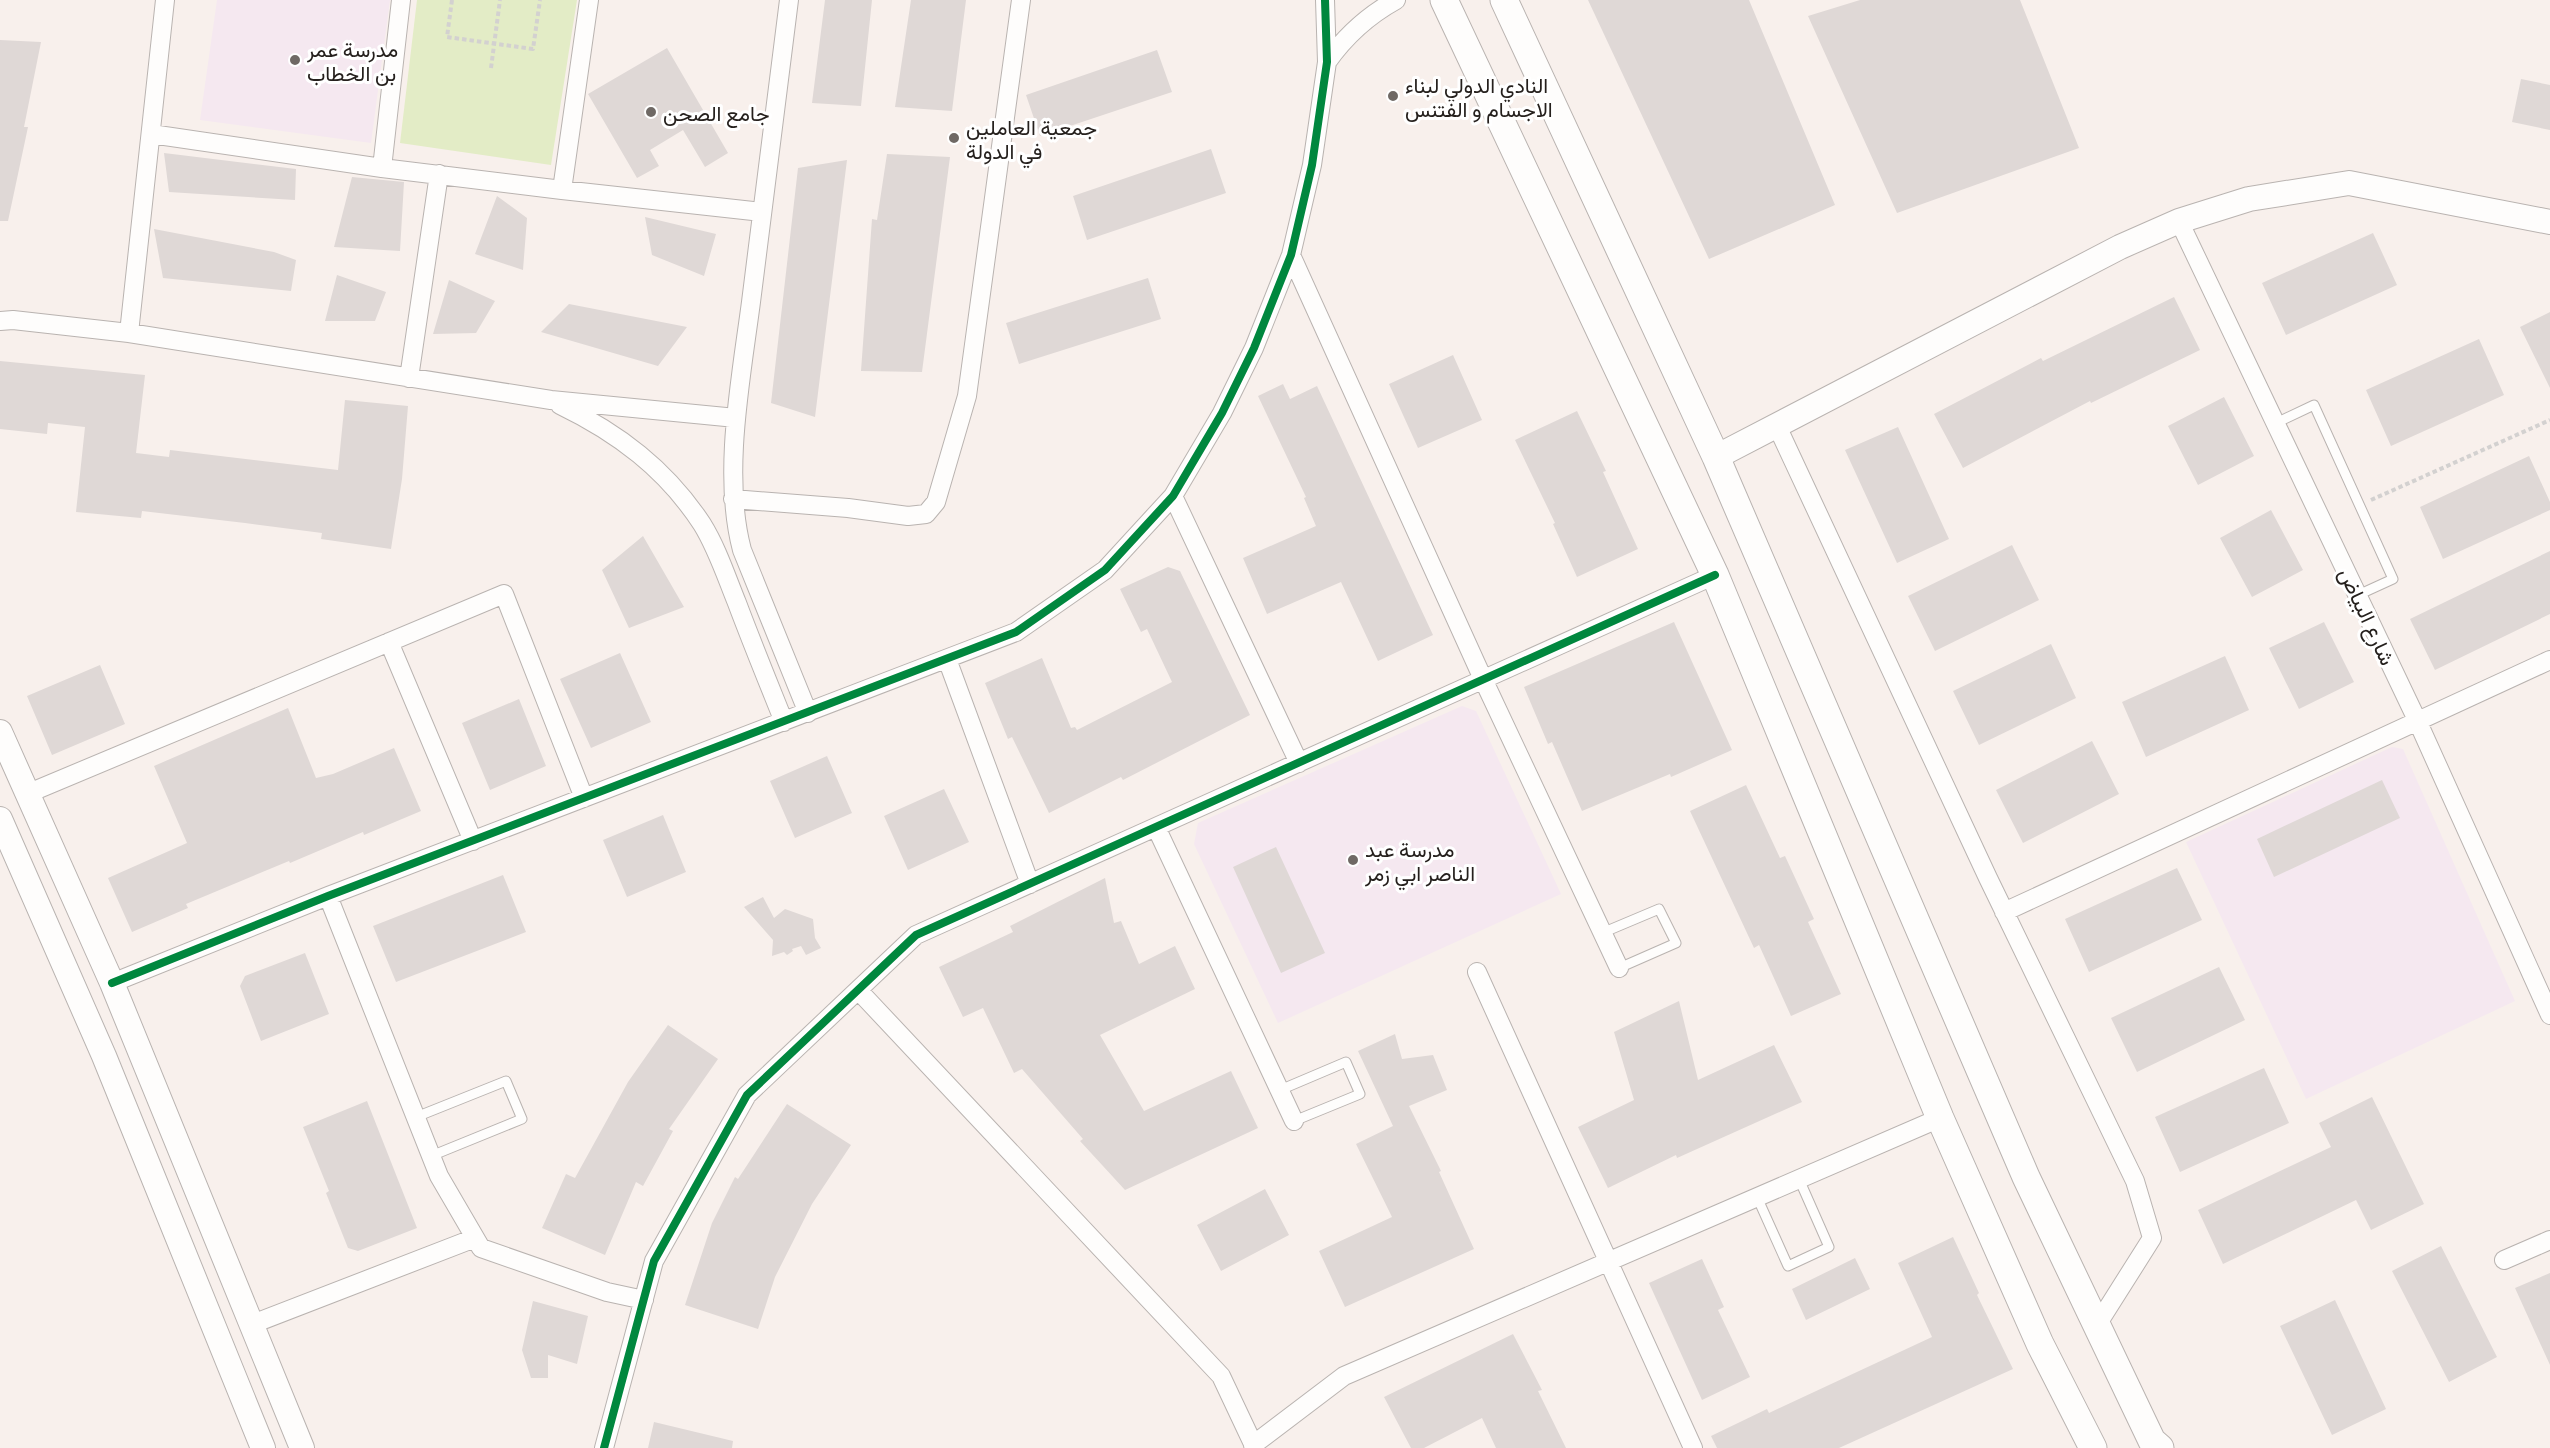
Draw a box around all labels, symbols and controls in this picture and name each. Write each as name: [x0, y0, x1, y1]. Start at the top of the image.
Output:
place label: مدرسة عمر بن الخطاب: [306, 36, 398, 86]
marker: مدرسة عمر بن الخطاب: [288, 53, 302, 67]
place label: النادي الدولي لبناء الاجسام و الفتنس: [1405, 72, 1553, 124]
marker: النادي الدولي لبناء الاجسام و الفتنس: [1386, 89, 1400, 103]
place label: جامع الصحن: [663, 100, 770, 128]
marker: جامع الصحن: [644, 105, 658, 119]
place label: جمعية العاملين في الدولة: [966, 114, 1097, 169]
marker: جمعية العاملين في الدولة: [947, 131, 961, 145]
street label: شارع البياض: [2332, 563, 2401, 670]
place label: مدرسة عبد الناصر ابي زمر: [1364, 836, 1475, 891]
marker: مدرسة عبد الناصر ابي زمر: [1346, 853, 1360, 867]

